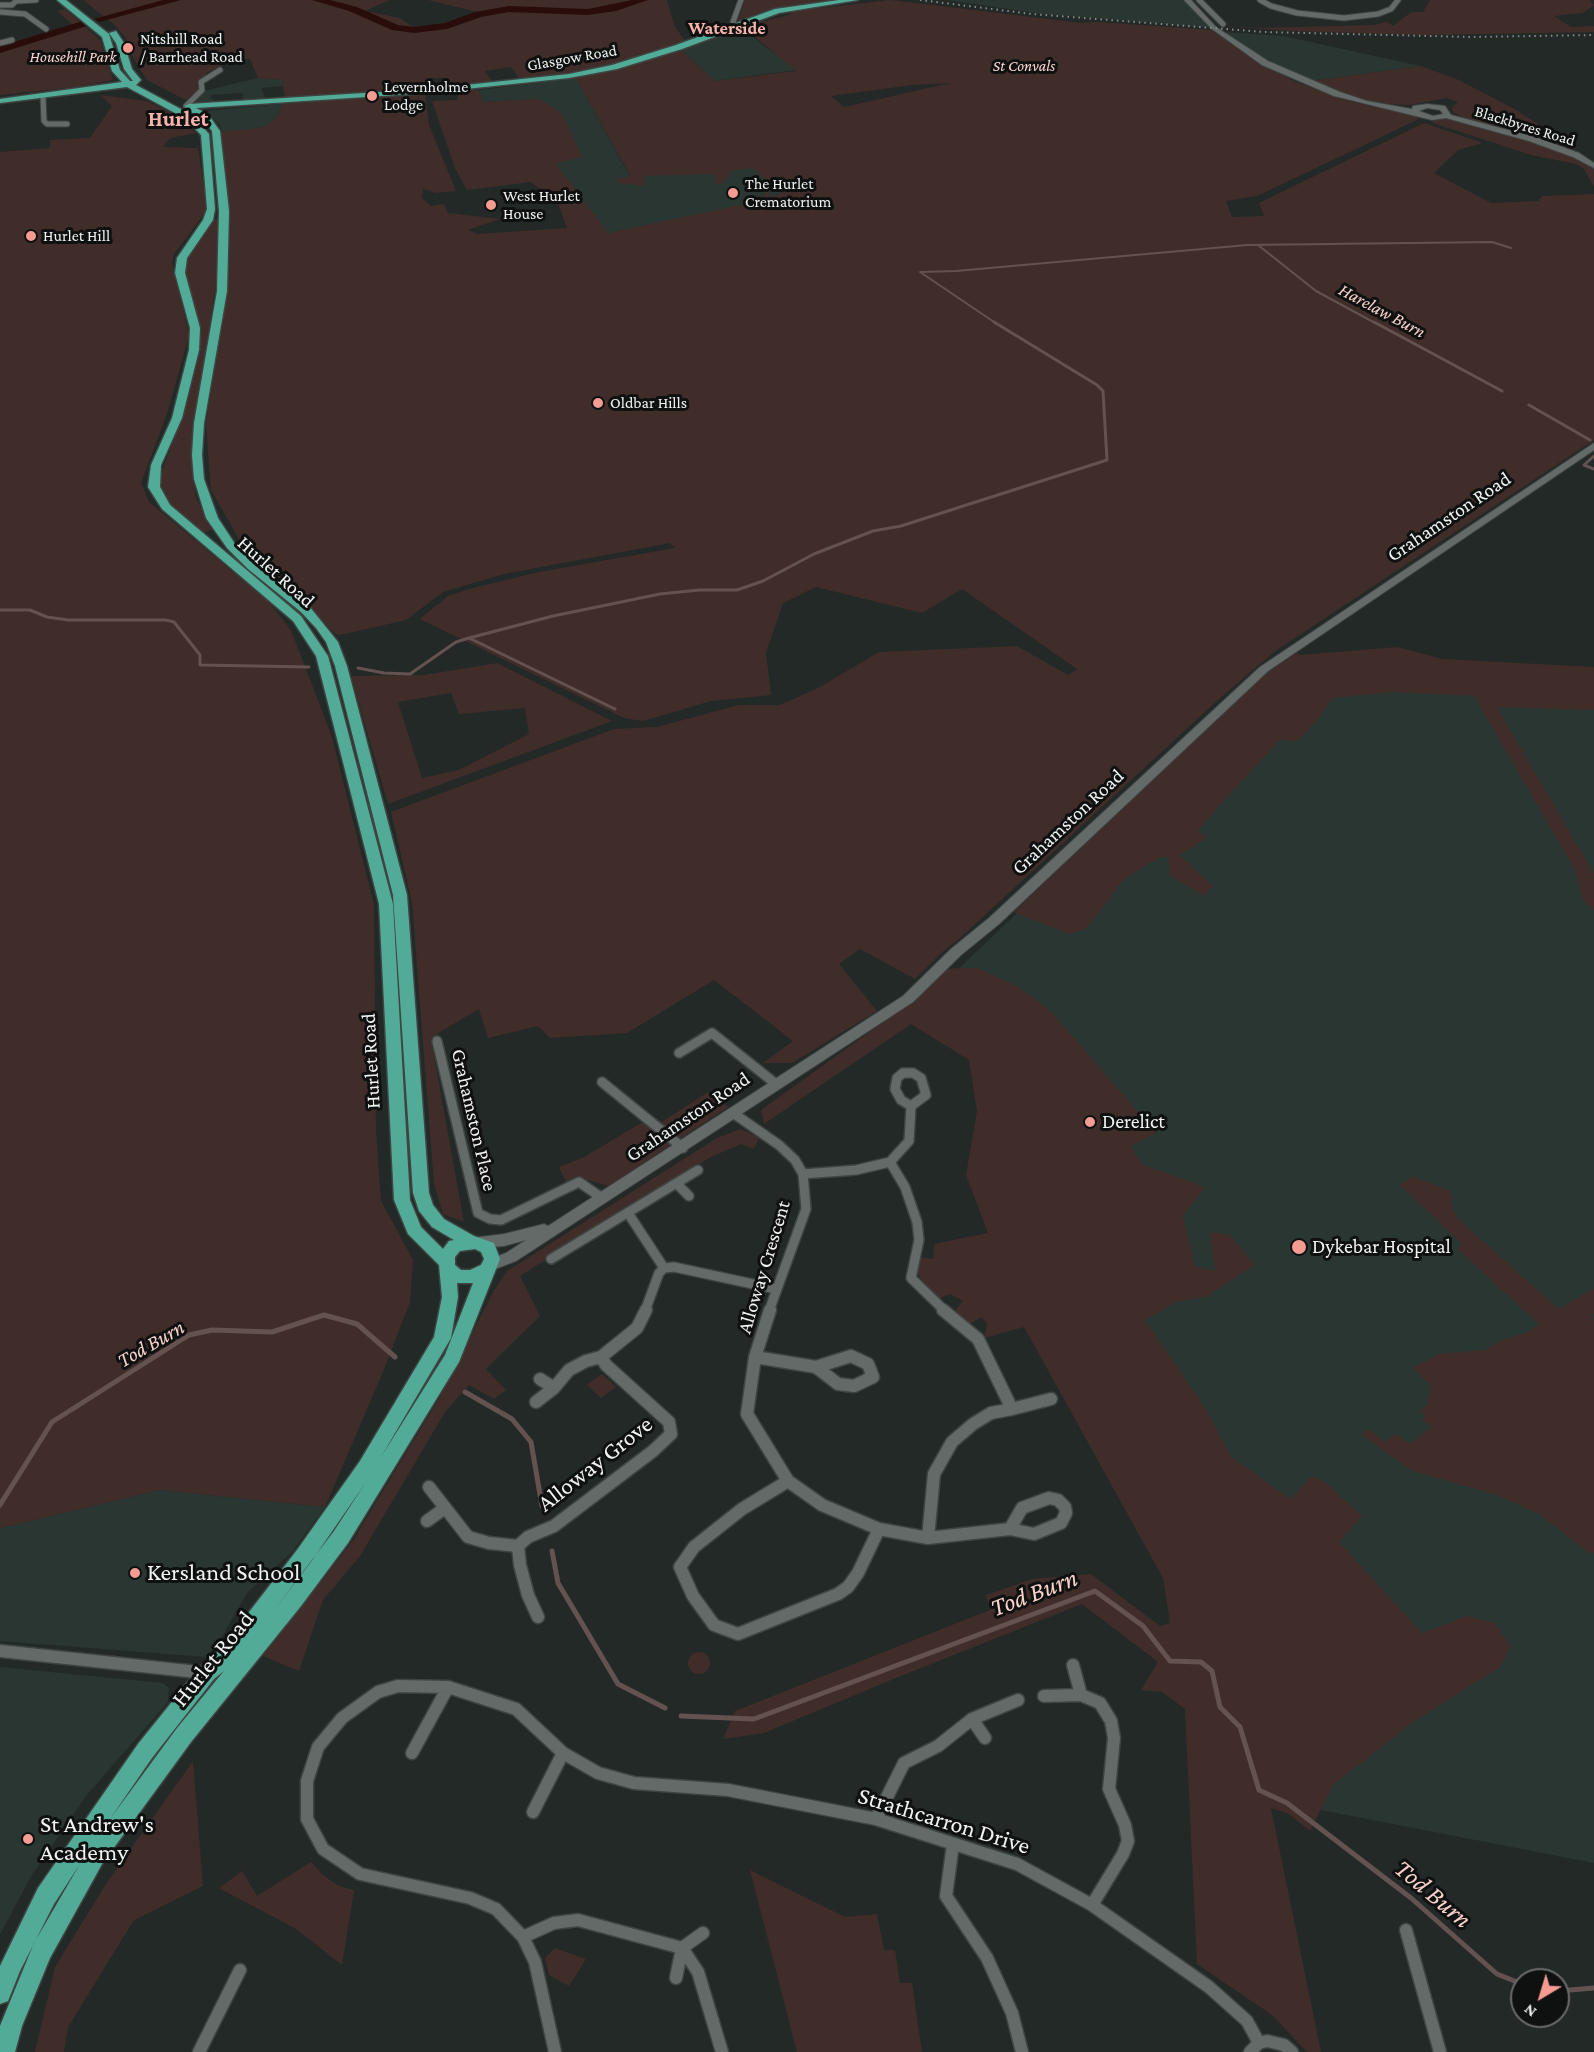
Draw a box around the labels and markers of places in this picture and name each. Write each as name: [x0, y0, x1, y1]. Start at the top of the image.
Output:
place label: Nitshill Road / Barrhead Road: [140, 29, 243, 67]
marker: Nitshill Road / Barrhead Road: [121, 41, 135, 55]
place label: Levernholme Lodge: [384, 77, 468, 115]
marker: Levernholme Lodge: [365, 89, 379, 103]
place label: The Hurlet Crematorium: [745, 174, 831, 212]
place label: West Hurlet House: [503, 186, 580, 224]
marker: The Hurlet Crematorium: [726, 186, 740, 200]
marker: West Hurlet House: [484, 198, 498, 212]
place label: Hurlet Hill: [43, 226, 110, 246]
marker: Hurlet Hill: [24, 229, 38, 243]
place label: Oldbar Hills: [610, 393, 687, 413]
marker: Oldbar Hills: [591, 396, 605, 410]
place label: Derelict: [1102, 1110, 1165, 1134]
marker: Derelict: [1083, 1115, 1097, 1129]
place label: Dykebar Hospital: [1312, 1235, 1451, 1259]
marker: Dykebar Hospital: [1290, 1238, 1308, 1256]
place label: Kersland School: [147, 1559, 300, 1587]
marker: Kersland School: [128, 1566, 142, 1580]
place label: St Andrew's Academy: [40, 1811, 154, 1867]
marker: St Andrew's Academy: [21, 1832, 35, 1846]

